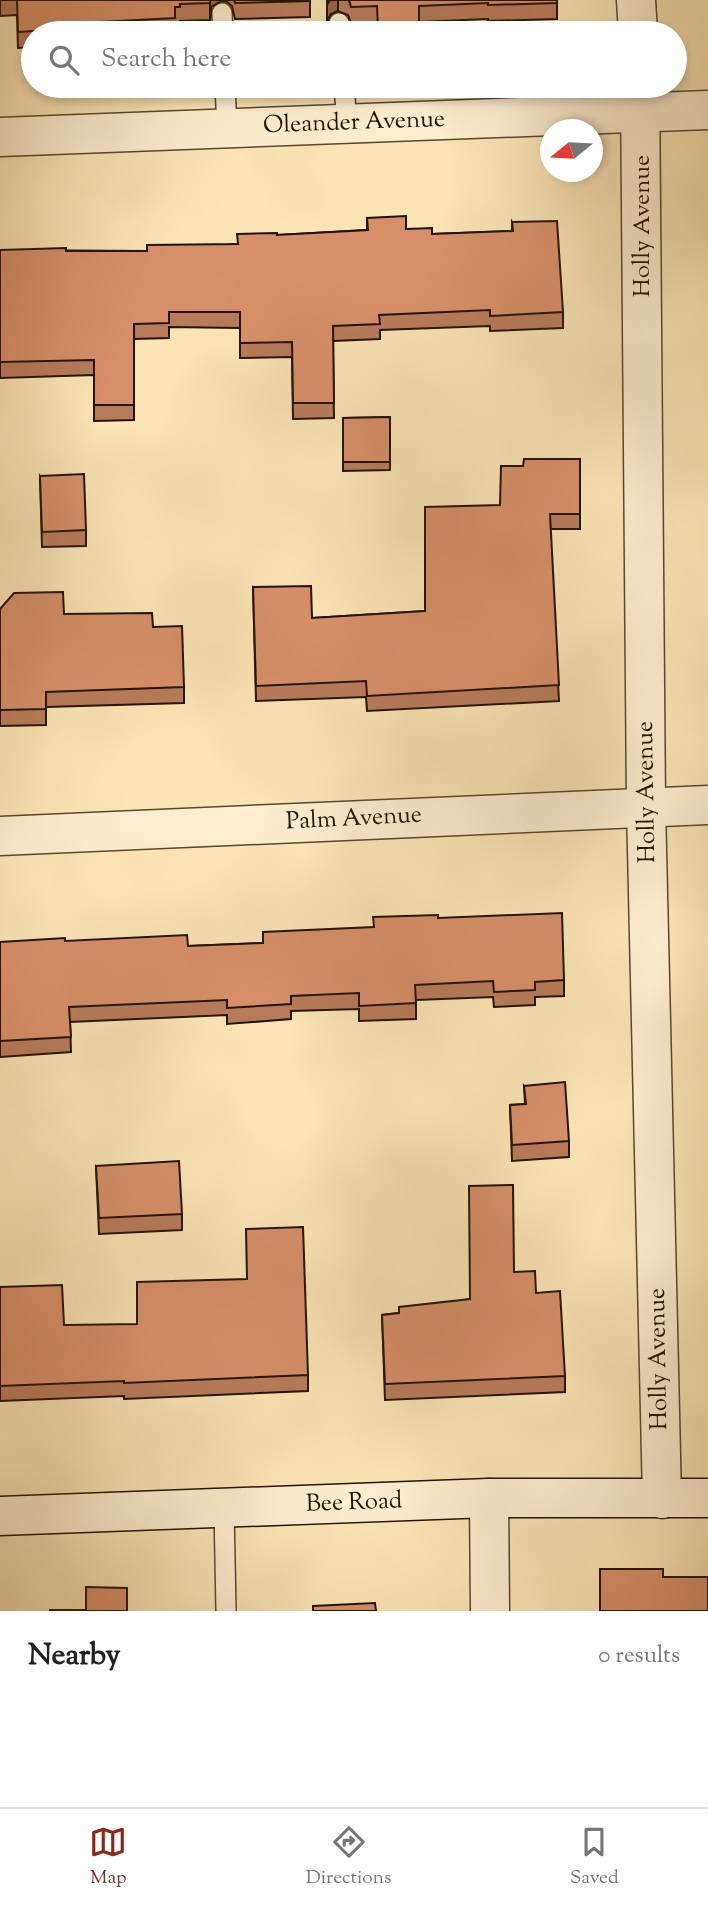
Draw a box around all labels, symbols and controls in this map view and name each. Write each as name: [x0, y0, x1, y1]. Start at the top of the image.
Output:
search box: [21, 21, 687, 98]
icon: search: [45, 41, 83, 79]
text: Search here: [101, 41, 231, 78]
street label: Oleander Avenue: [263, 103, 445, 143]
north arrow: [540, 119, 603, 182]
street label: Holly Avenue: [626, 155, 660, 297]
street label: Holly Avenue: [629, 721, 665, 863]
street label: Palm Avenue: [285, 798, 423, 840]
street label: Holly Avenue: [641, 1288, 677, 1430]
street label: Bee Road: [305, 1484, 403, 1522]
text: Nearby: [28, 1635, 120, 1678]
text: 0 results: [598, 1640, 680, 1673]
tab: Map: [89, 1823, 127, 1892]
tab: Directions: [306, 1823, 391, 1892]
tab: Saved: [570, 1823, 619, 1892]

